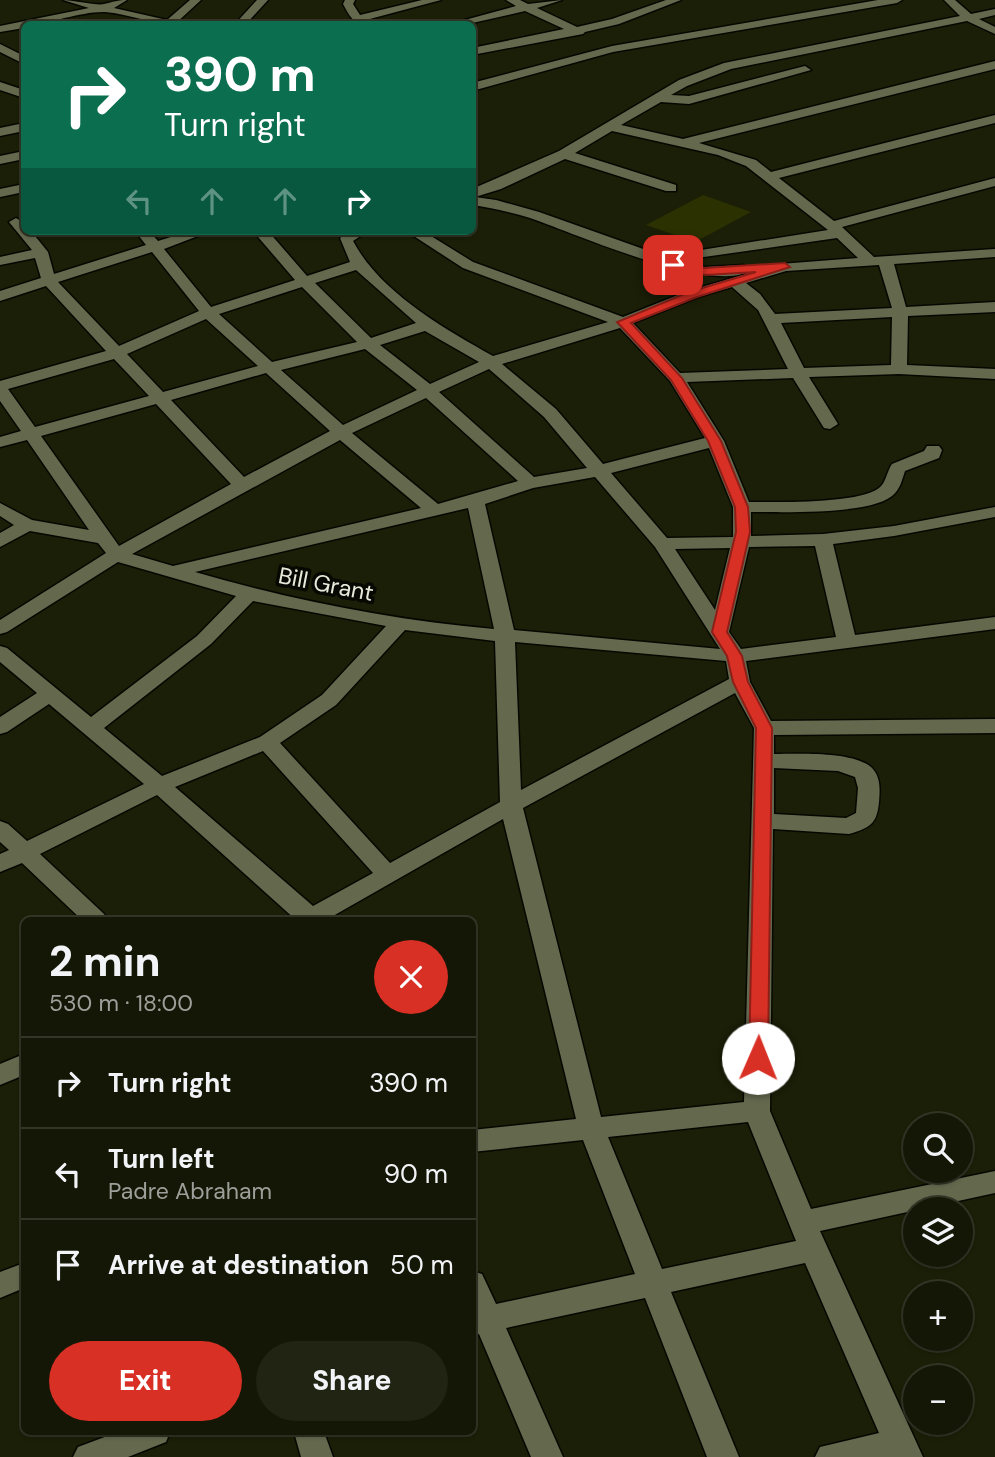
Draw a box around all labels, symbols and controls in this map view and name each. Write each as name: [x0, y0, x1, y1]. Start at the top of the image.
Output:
text: 390 m: [164, 42, 316, 106]
icon: right: [49, 49, 140, 140]
text: Turn right: [164, 104, 306, 146]
icon: left: [120, 182, 158, 220]
icon: ahead: [193, 182, 231, 220]
icon: ahead: [266, 182, 304, 220]
icon: right: [339, 182, 377, 220]
pin: [643, 235, 703, 295]
icon: arrive: [654, 246, 692, 284]
street label: Bill Grant: [276, 560, 376, 608]
text: 2 min: [49, 934, 160, 989]
button: close: [374, 940, 448, 1014]
text: 530 m · 18:00: [49, 988, 193, 1018]
position arrow: [721, 1021, 795, 1095]
icon: right: [49, 1064, 87, 1102]
text: Turn right: [108, 1066, 232, 1100]
text: 390 m: [369, 1066, 448, 1100]
map controls: [903, 1113, 973, 1435]
button: search: [903, 1113, 973, 1183]
text: Turn left: [108, 1142, 215, 1176]
icon: left: [49, 1155, 87, 1193]
text: 90 m: [384, 1157, 448, 1191]
text: Padre Abraham: [108, 1176, 272, 1206]
button: layers: [903, 1197, 973, 1267]
icon: arrive: [49, 1246, 87, 1284]
text: Arrive at destination: [108, 1248, 369, 1282]
text: 50 m: [390, 1248, 454, 1282]
button: +: [903, 1281, 973, 1351]
button: Exit: [49, 1341, 242, 1421]
button: Share: [256, 1341, 448, 1421]
button: −: [903, 1365, 973, 1435]

